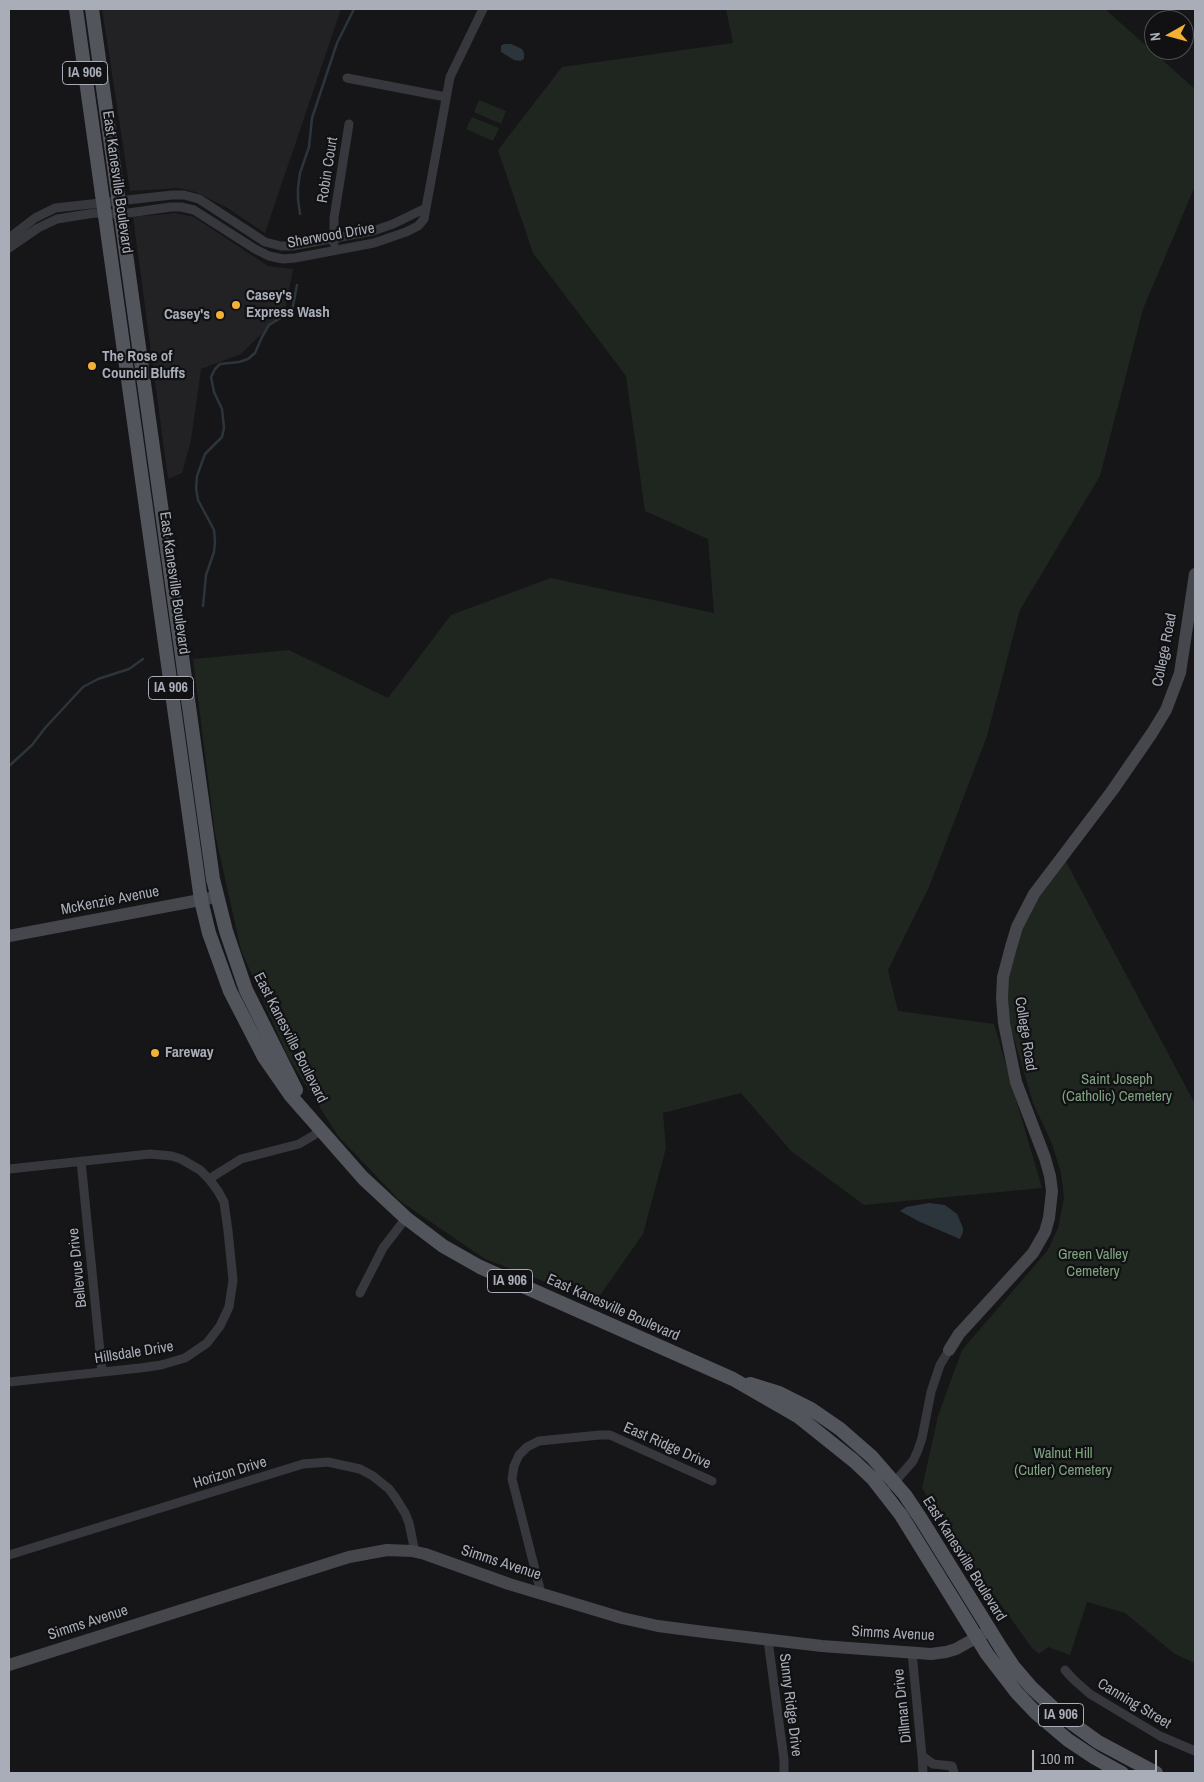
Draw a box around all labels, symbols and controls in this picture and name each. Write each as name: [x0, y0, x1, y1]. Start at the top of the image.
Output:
north arrow: [1144, 10, 1194, 60]
text: N: [1146, 31, 1165, 42]
road number: IA 906: [62, 62, 108, 84]
street label: East Kanesville Boulevard: [98, 110, 136, 254]
street label: Robin Court: [314, 136, 342, 204]
street label: Sherwood Drive: [286, 219, 376, 253]
place label: Casey's Express Wash: [246, 287, 330, 322]
marker: Casey's Express Wash: [230, 299, 242, 311]
place label: Casey's: [164, 306, 210, 324]
marker: Casey's: [214, 309, 226, 321]
place label: The Rose of Council Bluffs: [102, 348, 185, 383]
marker: The Rose of Council Bluffs: [86, 360, 98, 372]
street label: East Kanesville Boulevard: [155, 511, 193, 655]
street label: College Road: [1149, 612, 1181, 688]
road number: IA 906: [148, 676, 194, 700]
street label: McKenzie Avenue: [59, 883, 161, 919]
street label: East Kanesville Boulevard: [249, 970, 331, 1106]
street label: College Road: [1010, 996, 1040, 1072]
place label: Fareway: [165, 1044, 214, 1062]
marker: Fareway: [149, 1047, 161, 1059]
park label: Saint Joseph (Catholic) Cemetery: [1062, 1071, 1172, 1106]
street label: Bellevue Drive: [65, 1227, 91, 1309]
park label: Green Valley Cemetery: [1058, 1246, 1128, 1281]
road number: IA 906: [488, 1270, 532, 1292]
street label: East Kanesville Boulevard: [544, 1271, 682, 1345]
street label: Hillsdale Drive: [93, 1338, 175, 1368]
street label: East Ridge Drive: [621, 1419, 713, 1473]
park label: Walnut Hill (Cutler) Cemetery: [1014, 1445, 1112, 1480]
street label: Horizon Drive: [191, 1453, 269, 1493]
street label: East Kanesville Boulevard: [918, 1493, 1010, 1625]
street label: Simms Avenue: [459, 1542, 543, 1584]
street label: Simms Avenue: [46, 1602, 130, 1644]
street label: Simms Avenue: [851, 1623, 935, 1645]
street label: Sunny Ridge Drive: [775, 1652, 805, 1758]
street label: Dillman Drive: [890, 1668, 916, 1744]
street label: Canning Street: [1094, 1675, 1174, 1733]
road number: IA 906: [1038, 1704, 1084, 1726]
scale bar: [1034, 1740, 1159, 1772]
text: 100 m: [1040, 1748, 1074, 1769]

